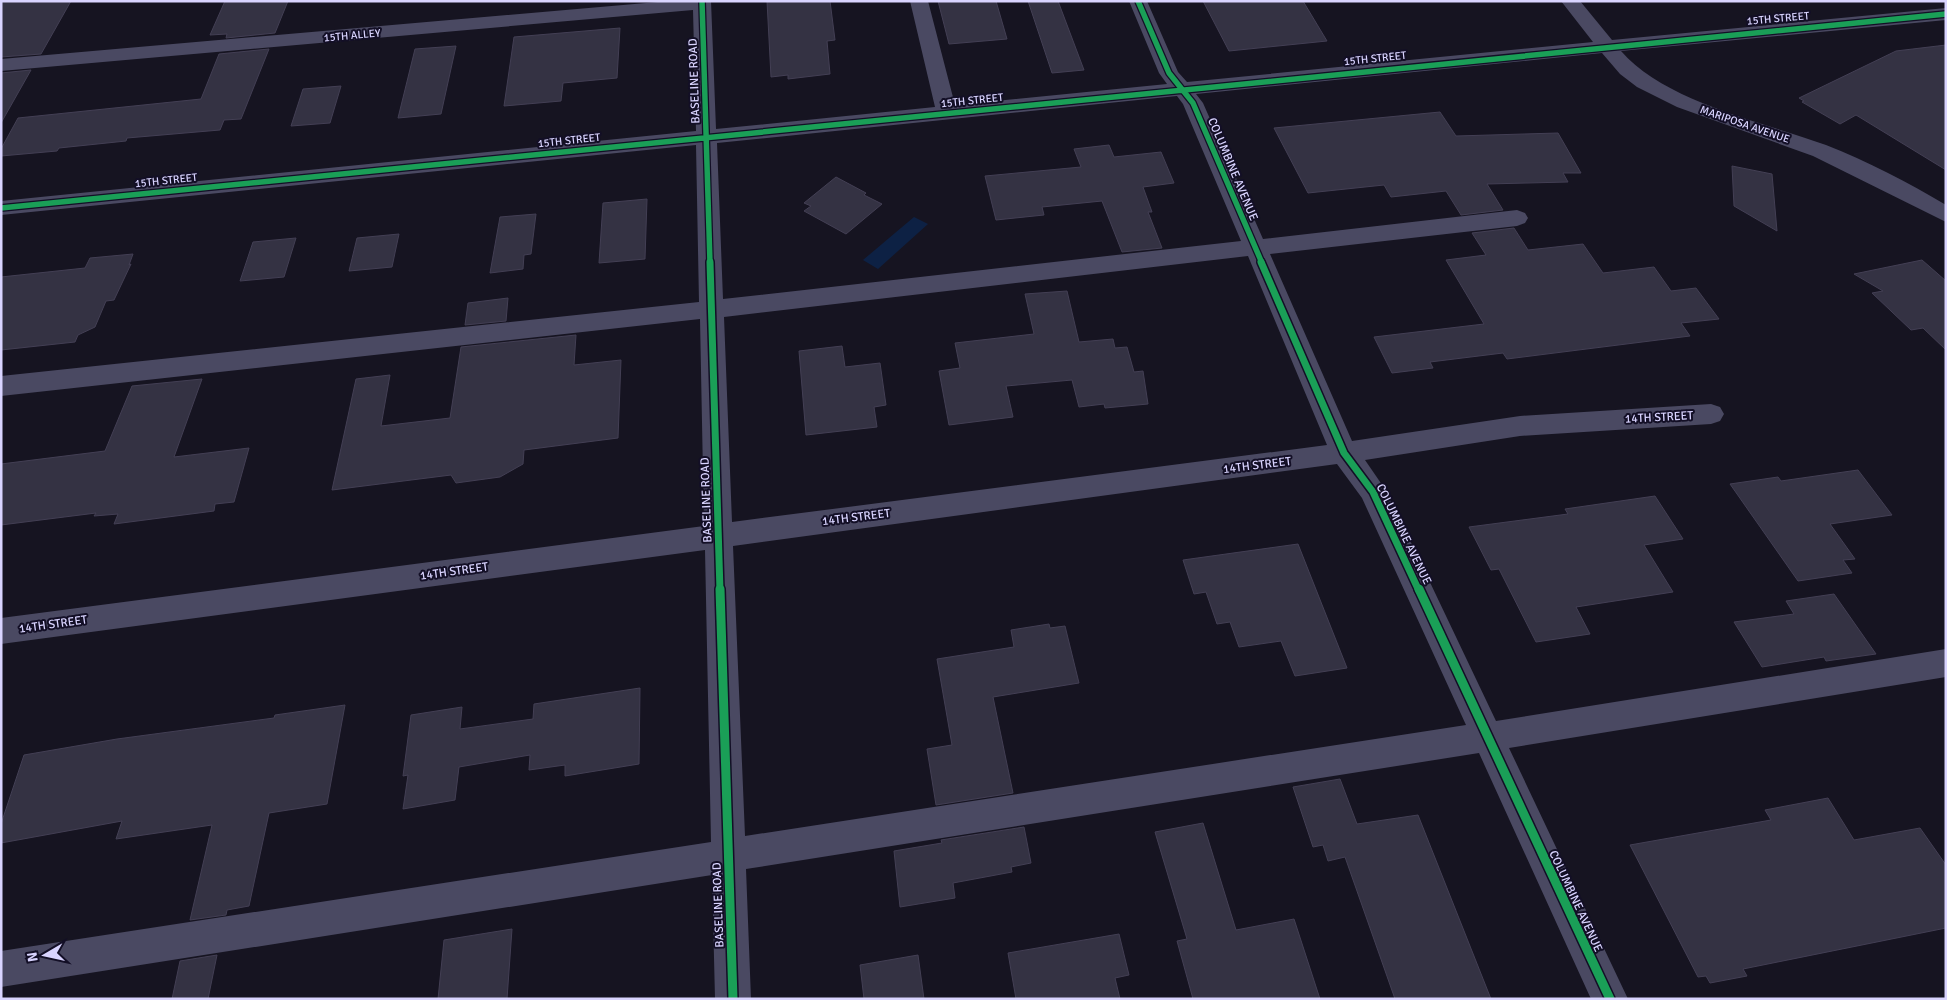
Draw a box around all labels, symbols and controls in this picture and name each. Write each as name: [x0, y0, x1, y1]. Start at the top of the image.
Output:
street label: 15TH STREET: [1746, 9, 1810, 28]
street label: 15TH ALLEY: [323, 27, 381, 44]
street label: BASELINE ROAD: [686, 38, 703, 124]
street label: 15TH STREET: [1343, 49, 1408, 68]
street label: 15TH STREET: [940, 91, 1005, 110]
street label: MARIPOSA AVENUE: [1698, 103, 1791, 146]
street label: COLUMBINE AVENUE: [1204, 115, 1261, 223]
street label: 15TH STREET: [537, 131, 602, 150]
street label: 15TH STREET: [134, 171, 199, 190]
street label: 14TH STREET: [1624, 408, 1694, 427]
street label: 14TH STREET: [1222, 454, 1292, 477]
street label: BASELINE ROAD: [698, 457, 715, 543]
street label: COLUMBINE AVENUE: [1373, 481, 1435, 587]
street label: 14TH STREET: [821, 506, 891, 529]
street label: 14TH STREET: [419, 559, 489, 584]
street label: 14TH STREET: [18, 612, 88, 637]
street label: COLUMBINE AVENUE: [1545, 848, 1606, 955]
street label: BASELINE ROAD: [710, 862, 727, 948]
north arrow: [20, 930, 70, 980]
text: N: [23, 951, 42, 963]

